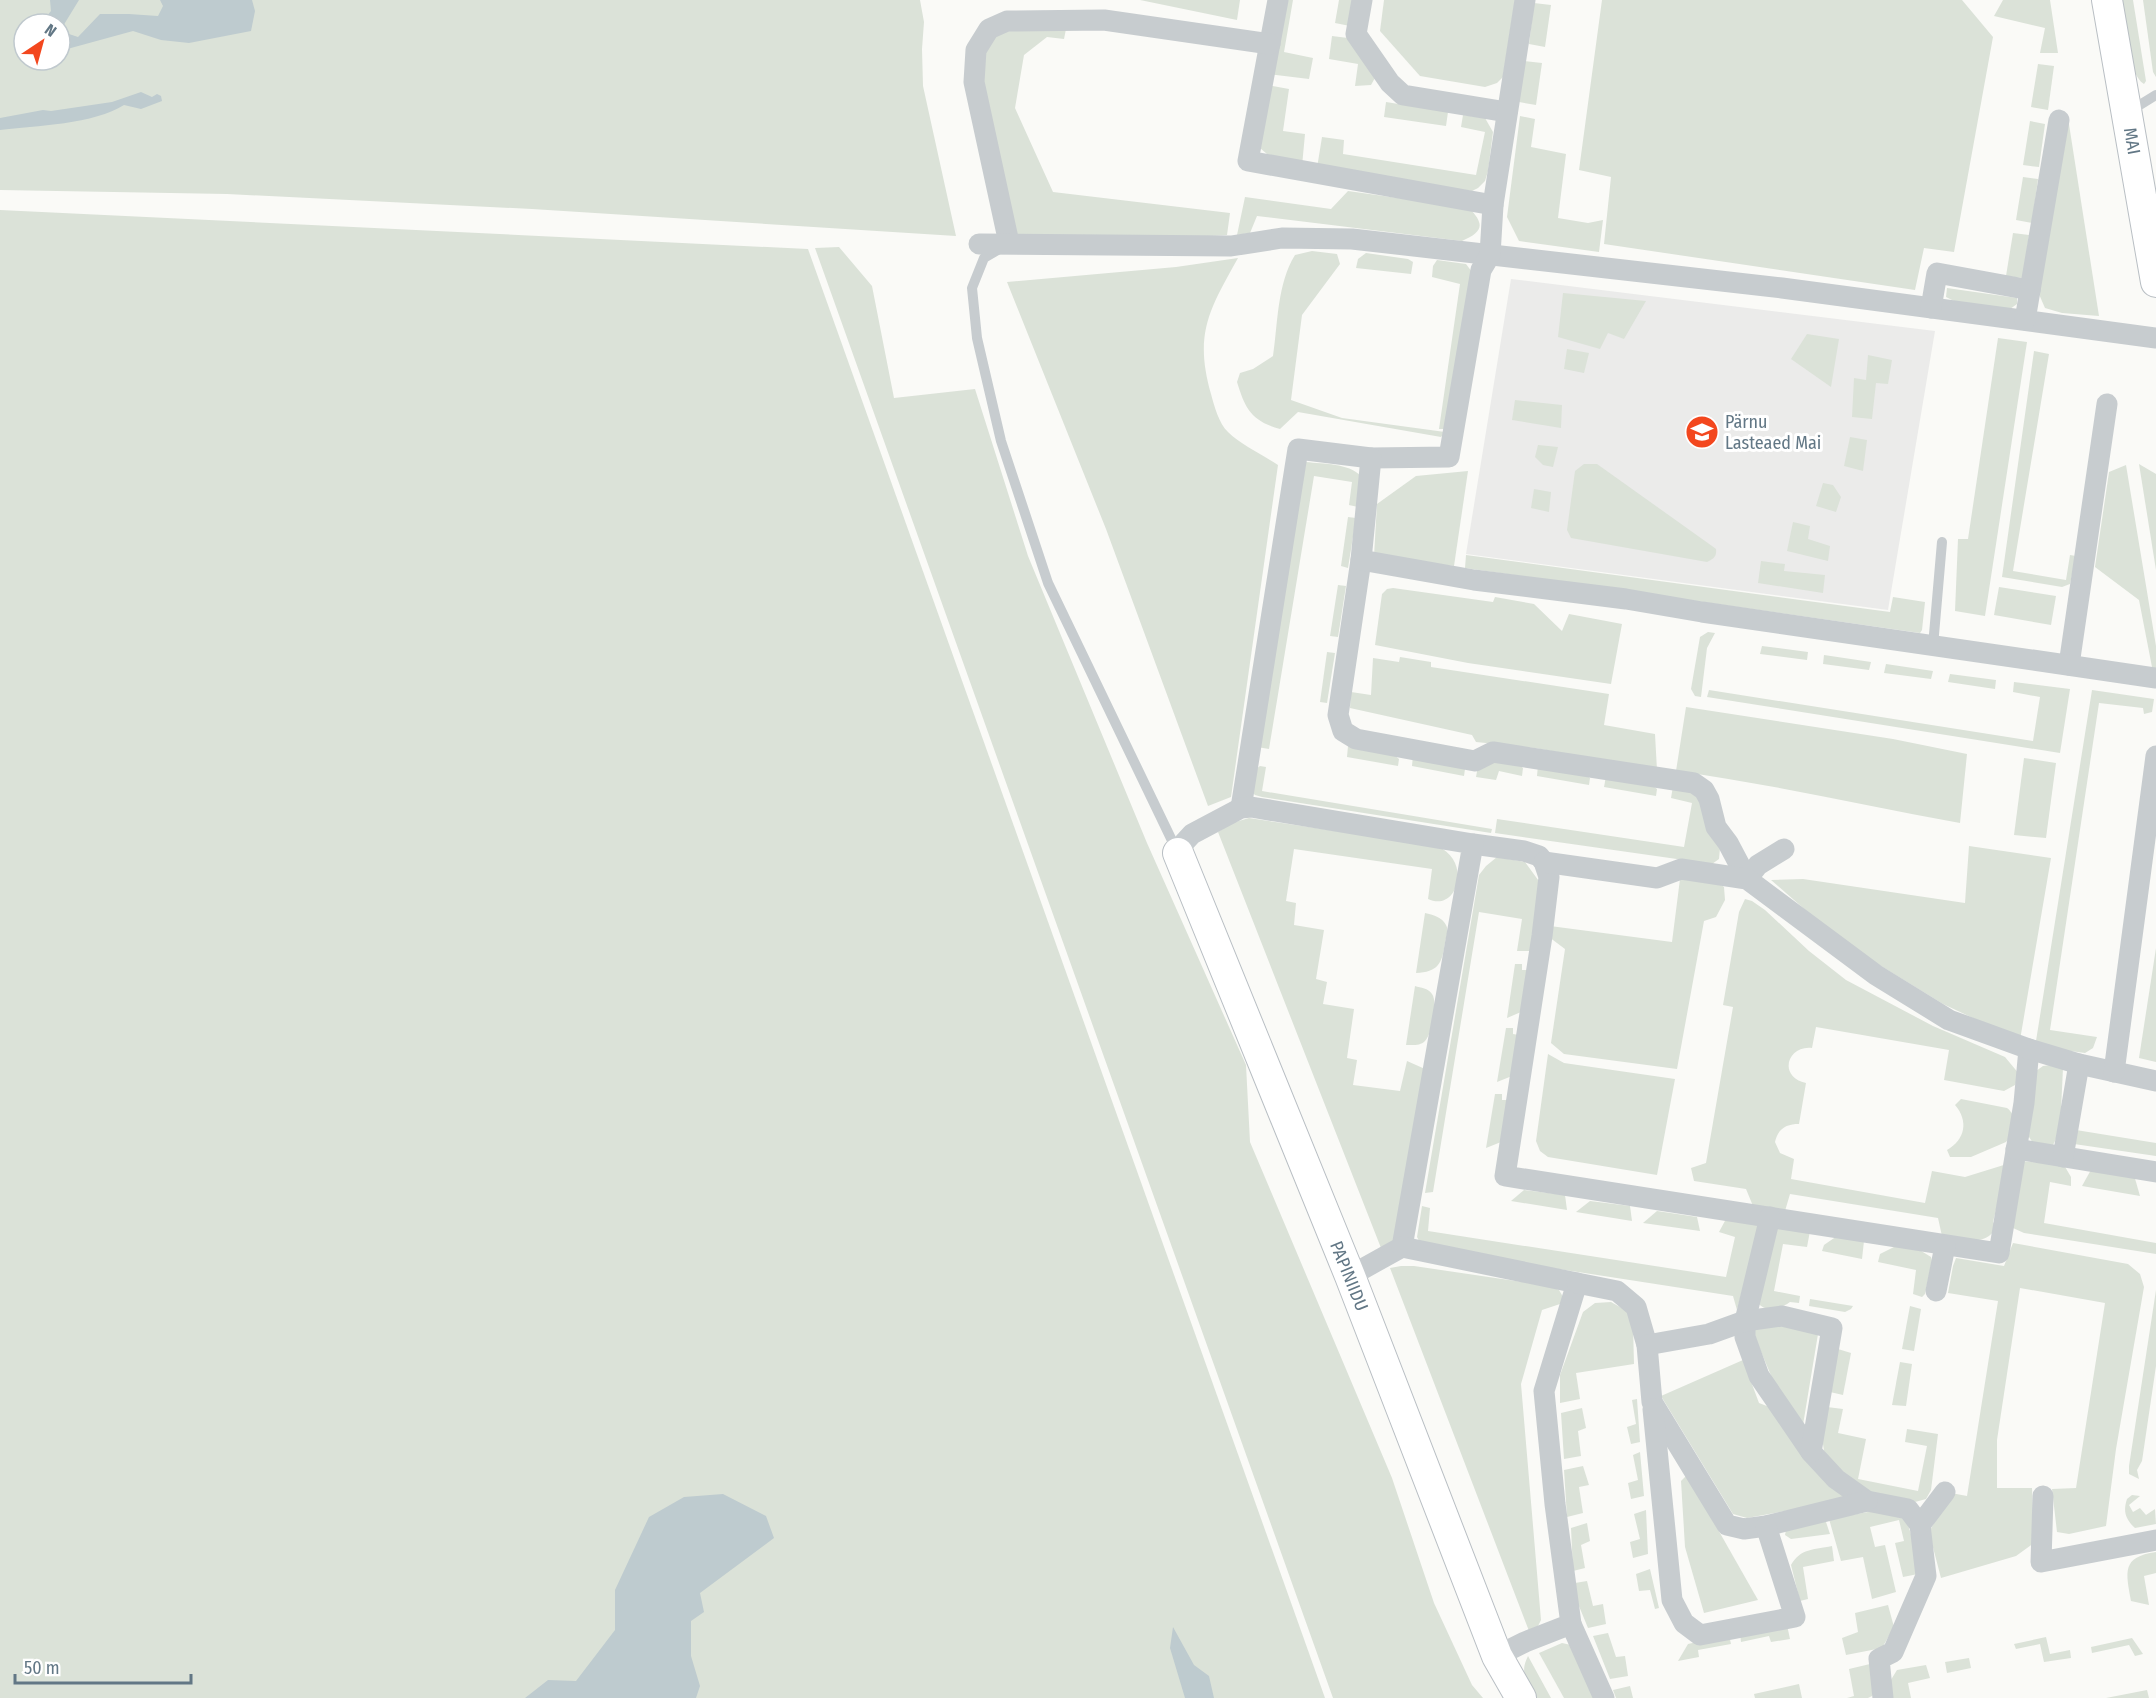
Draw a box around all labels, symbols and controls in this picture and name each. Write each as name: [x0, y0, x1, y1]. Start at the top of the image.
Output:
north arrow: [12, 12, 72, 72]
text: N: [41, 20, 60, 41]
street label: MAI: [2119, 126, 2145, 156]
place label: Pärnu Lasteaed Mai: [1725, 411, 1821, 454]
school or university icon: Pärnu Lasteaed Mai: [1684, 414, 1720, 450]
street label: PAPINIIDU: [1325, 1238, 1373, 1314]
scale bar: [15, 1647, 190, 1685]
text: 50 m: [24, 1657, 60, 1679]

